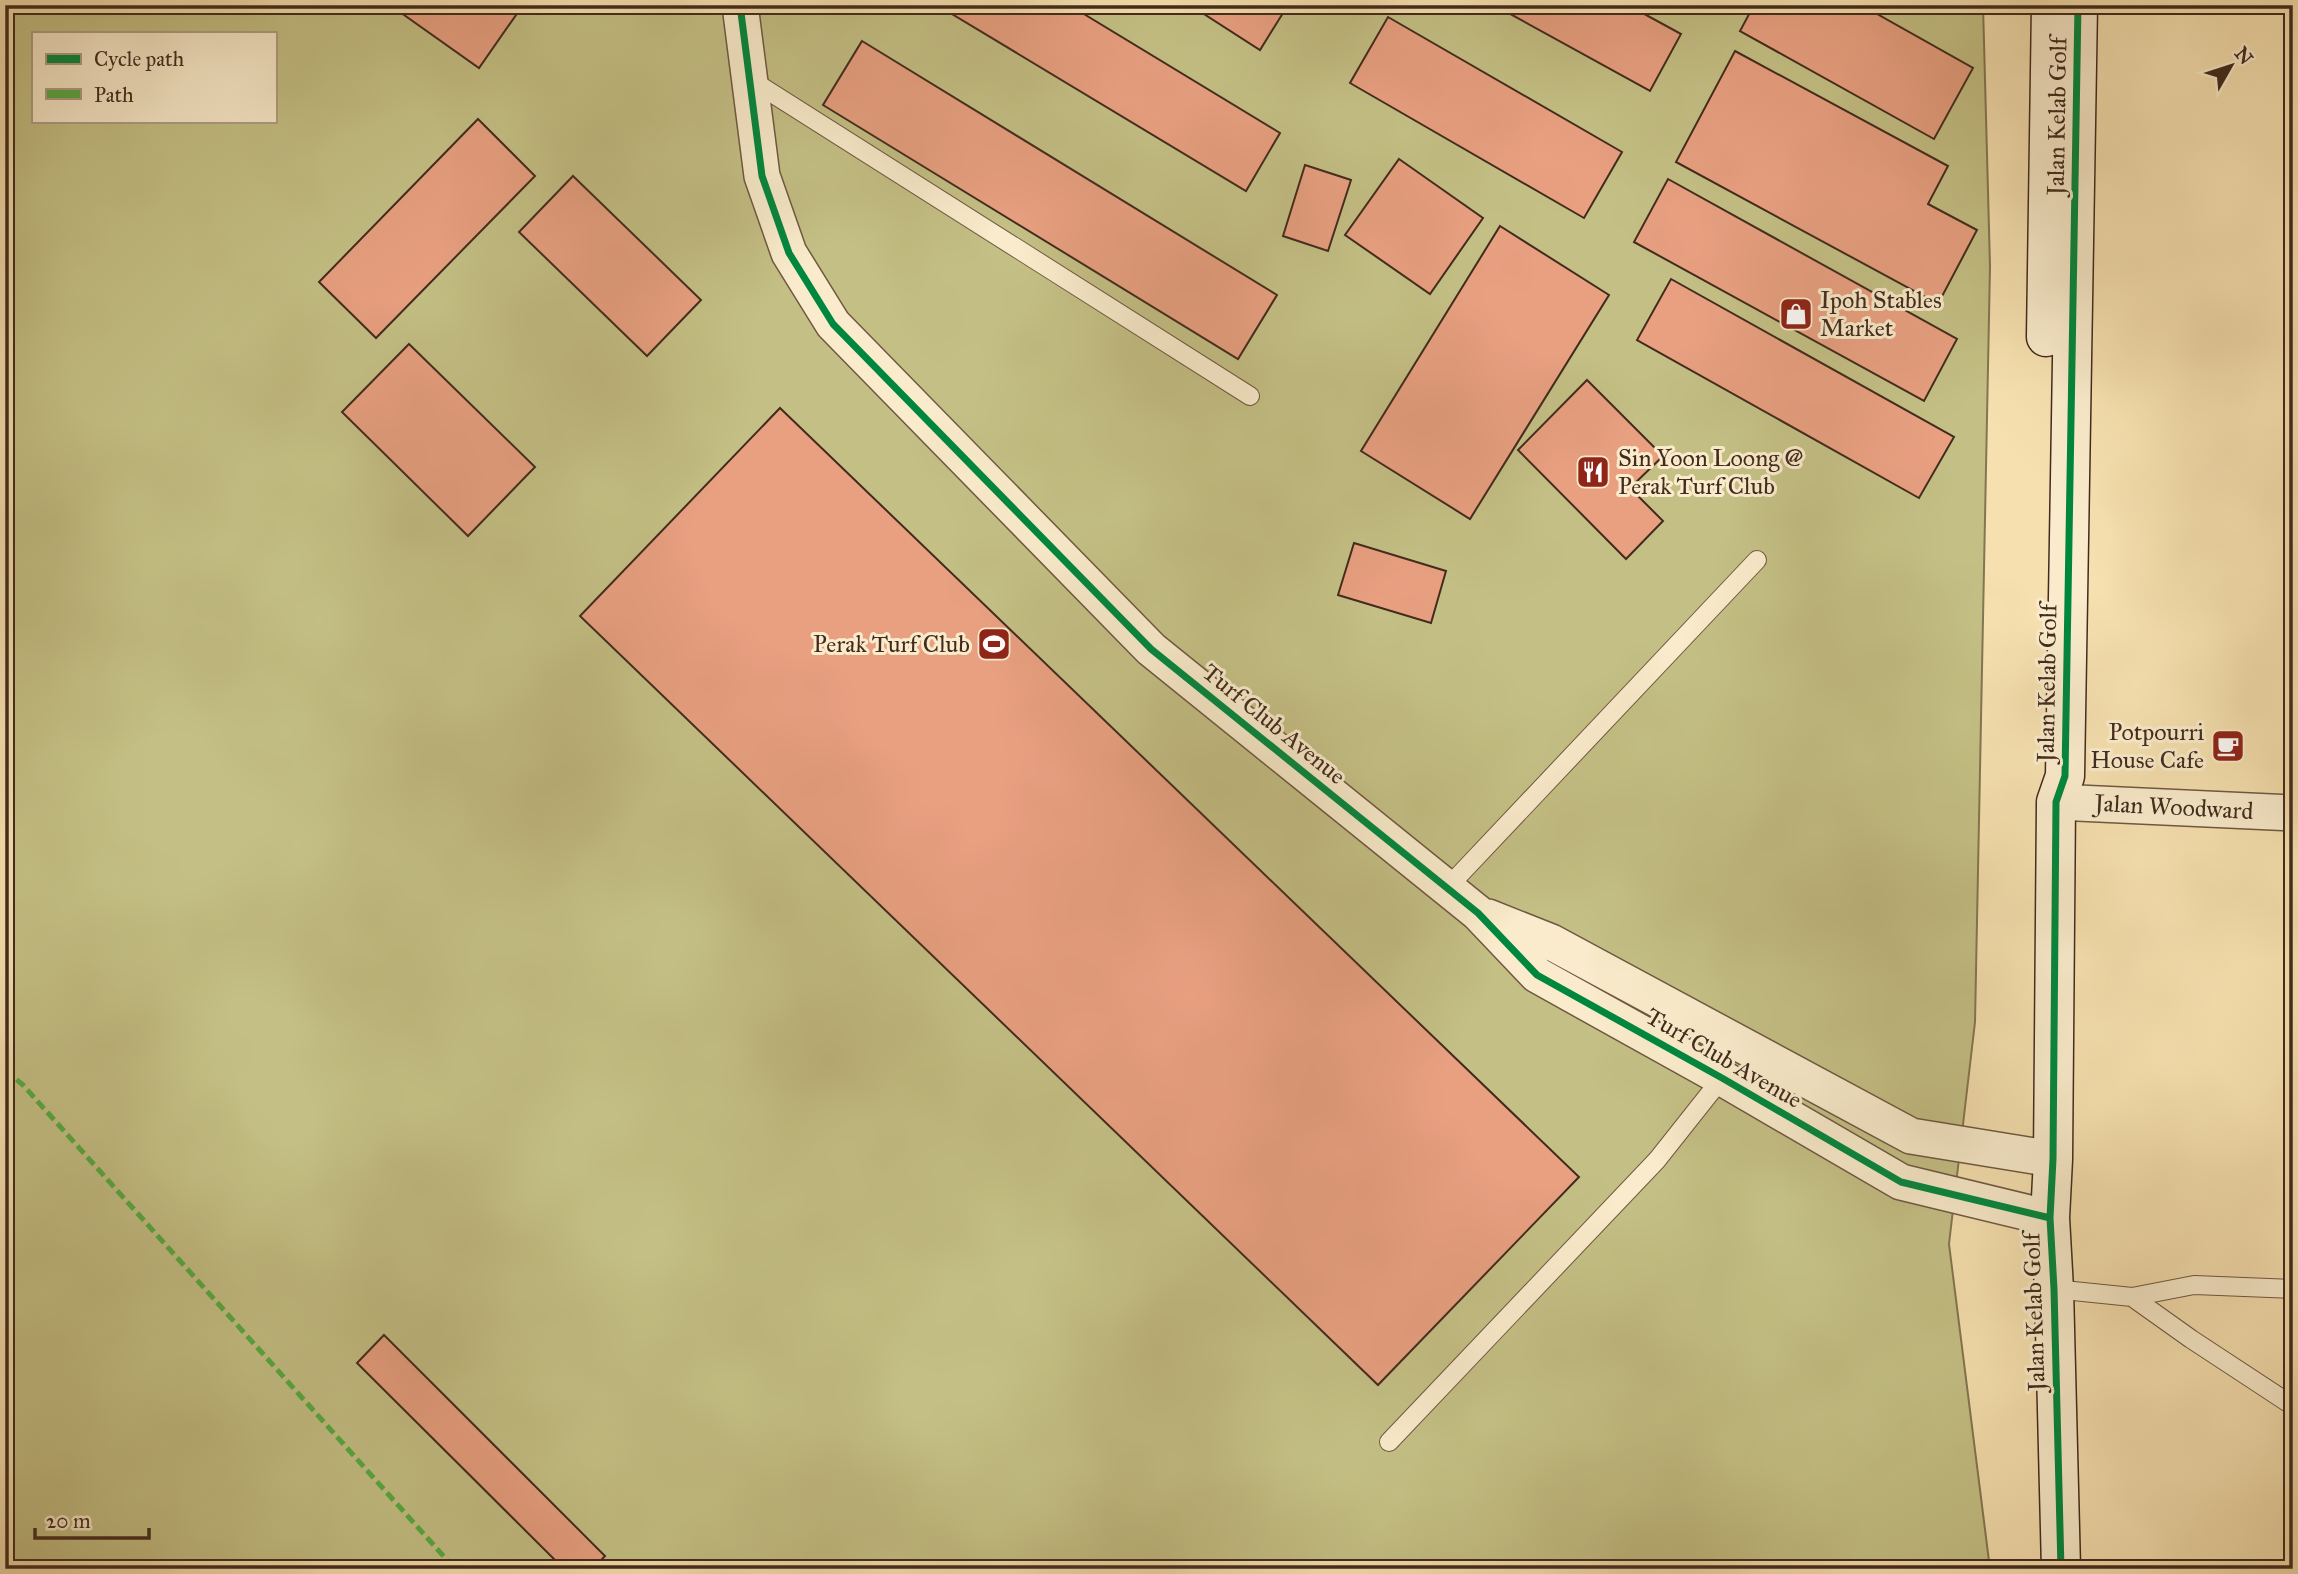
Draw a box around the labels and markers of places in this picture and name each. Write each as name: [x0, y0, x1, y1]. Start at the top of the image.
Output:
place label: Ipoh Stables Market: [1820, 285, 1942, 343]
shop icon: Ipoh Stables Market: [1777, 295, 1815, 333]
place label: Sin Yoon Loong @ Perak Turf Club: [1618, 443, 1803, 501]
restaurant icon: Sin Yoon Loong @ Perak Turf Club: [1574, 453, 1612, 491]
sports icon: Perak Turf Club: [975, 625, 1013, 663]
place label: Perak Turf Club: [813, 629, 970, 659]
place label: Potpourri House Cafe: [2090, 717, 2204, 775]
cafe icon: Potpourri House Cafe: [2209, 727, 2247, 765]

